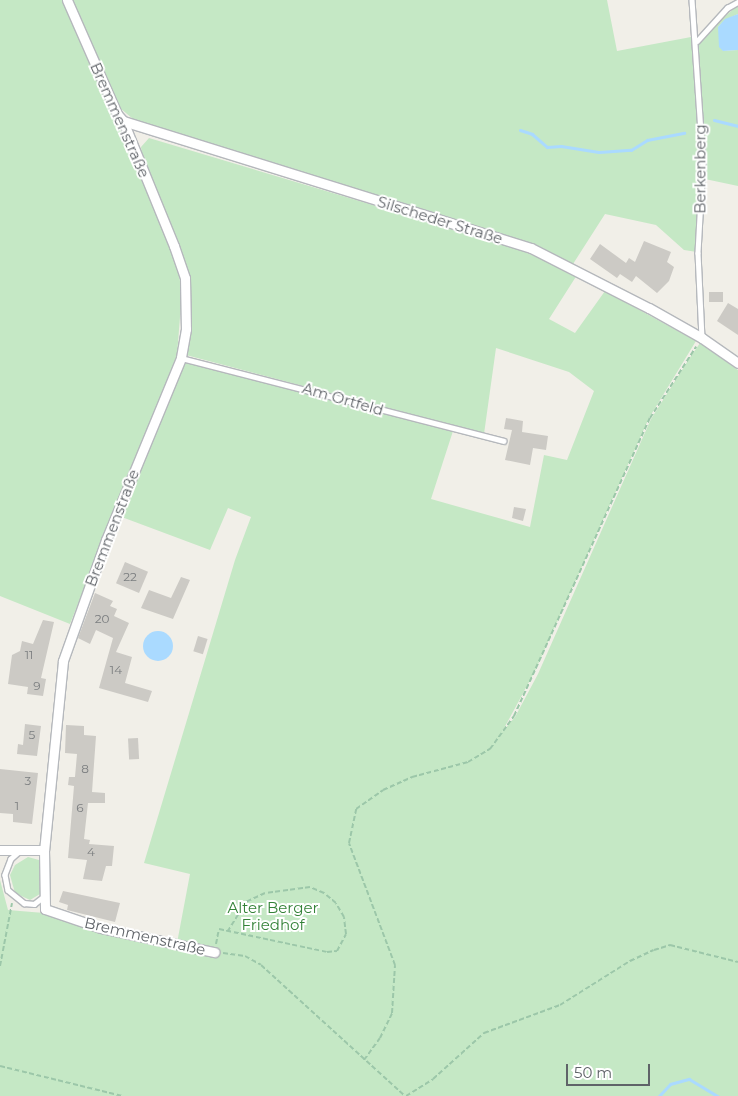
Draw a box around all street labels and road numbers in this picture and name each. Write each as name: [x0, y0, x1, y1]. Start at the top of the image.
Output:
street label: Bremmenstraße: [87, 60, 153, 180]
street label: Berkenberg: [691, 124, 709, 214]
street label: Silscheder Straße: [375, 192, 505, 248]
street label: Am Ortfeld: [300, 379, 386, 419]
street label: Bremmenstraße: [81, 467, 143, 589]
street label: Bremmenstraße: [83, 913, 207, 959]

